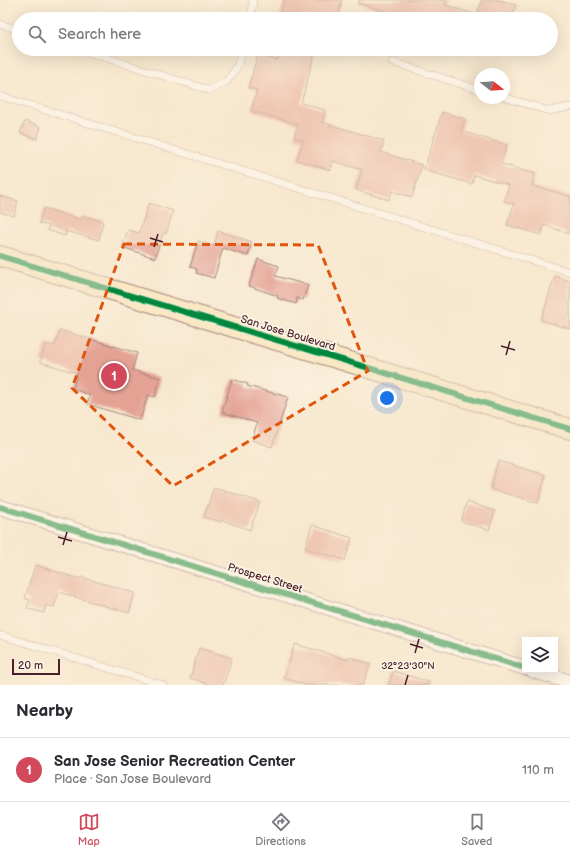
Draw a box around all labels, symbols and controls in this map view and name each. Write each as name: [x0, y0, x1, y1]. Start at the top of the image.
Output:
search box: [12, 12, 558, 56]
icon: search: [26, 23, 48, 45]
text: Search here: [58, 25, 141, 44]
north arrow: [474, 68, 510, 104]
street label: San Jose Boulevard: [239, 312, 337, 354]
pin: 1: [101, 361, 127, 391]
your location: [377, 388, 397, 408]
street label: Prospect Street: [226, 560, 305, 596]
map controls: [522, 637, 558, 673]
button: layers: [522, 637, 558, 673]
scale bar: [12, 657, 60, 676]
text: 20 m: [18, 659, 43, 672]
text: 32°23'30"N: [381, 660, 435, 672]
text: Nearby: [16, 701, 73, 721]
text: San Jose Senior Recreation Center: [54, 752, 295, 771]
text: 1: [26, 762, 32, 778]
text: 110 m: [522, 762, 554, 778]
text: Place · San Jose Boulevard: [54, 771, 211, 787]
tab: Map: [78, 811, 100, 848]
tab: Directions: [255, 811, 306, 848]
tab: Saved: [461, 811, 492, 848]

